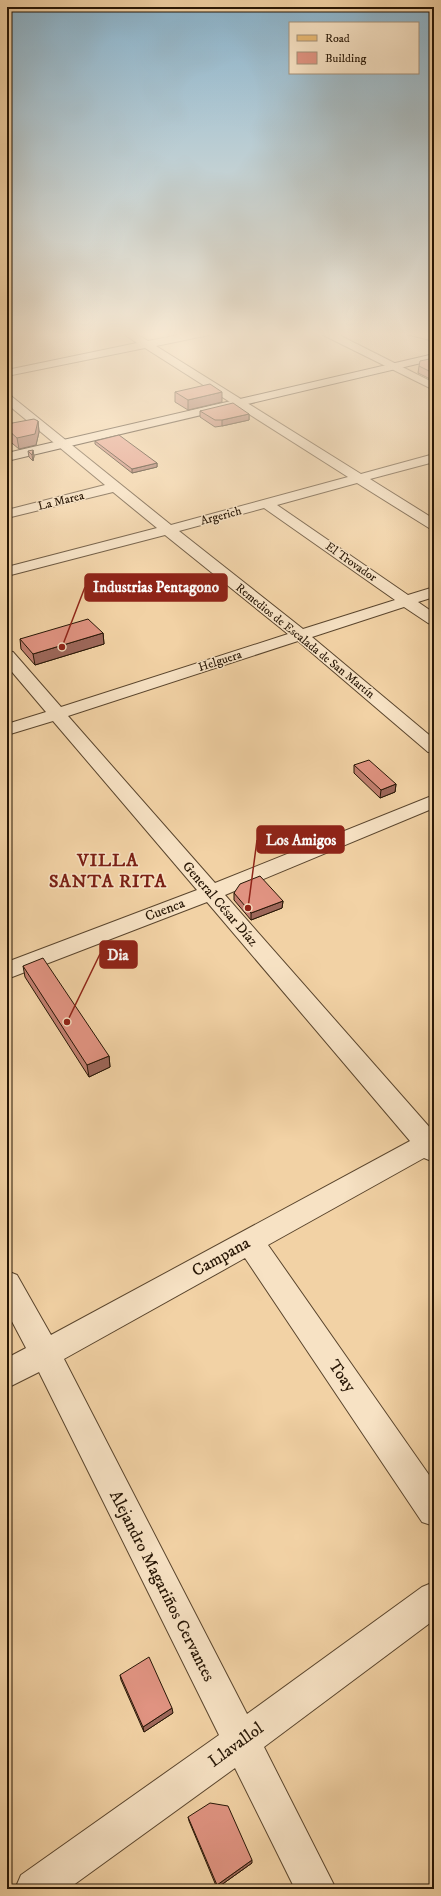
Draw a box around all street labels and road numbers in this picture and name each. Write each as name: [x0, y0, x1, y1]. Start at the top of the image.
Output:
street label: La Marea: [36, 488, 86, 514]
street label: Argerich: [199, 503, 244, 529]
street label: El Trovador: [322, 539, 380, 586]
street label: Remedios de Escalada de San Martín: [232, 580, 378, 702]
street label: Helguera: [196, 647, 244, 675]
street label: General César Díaz: [178, 858, 262, 950]
street label: Cuenca: [143, 894, 187, 926]
street label: Campana: [188, 1232, 255, 1282]
street label: Toay: [323, 1356, 361, 1397]
street label: Alejandro Magariños Cervantes: [104, 1487, 220, 1686]
street label: Llavallol: [204, 1718, 268, 1772]

